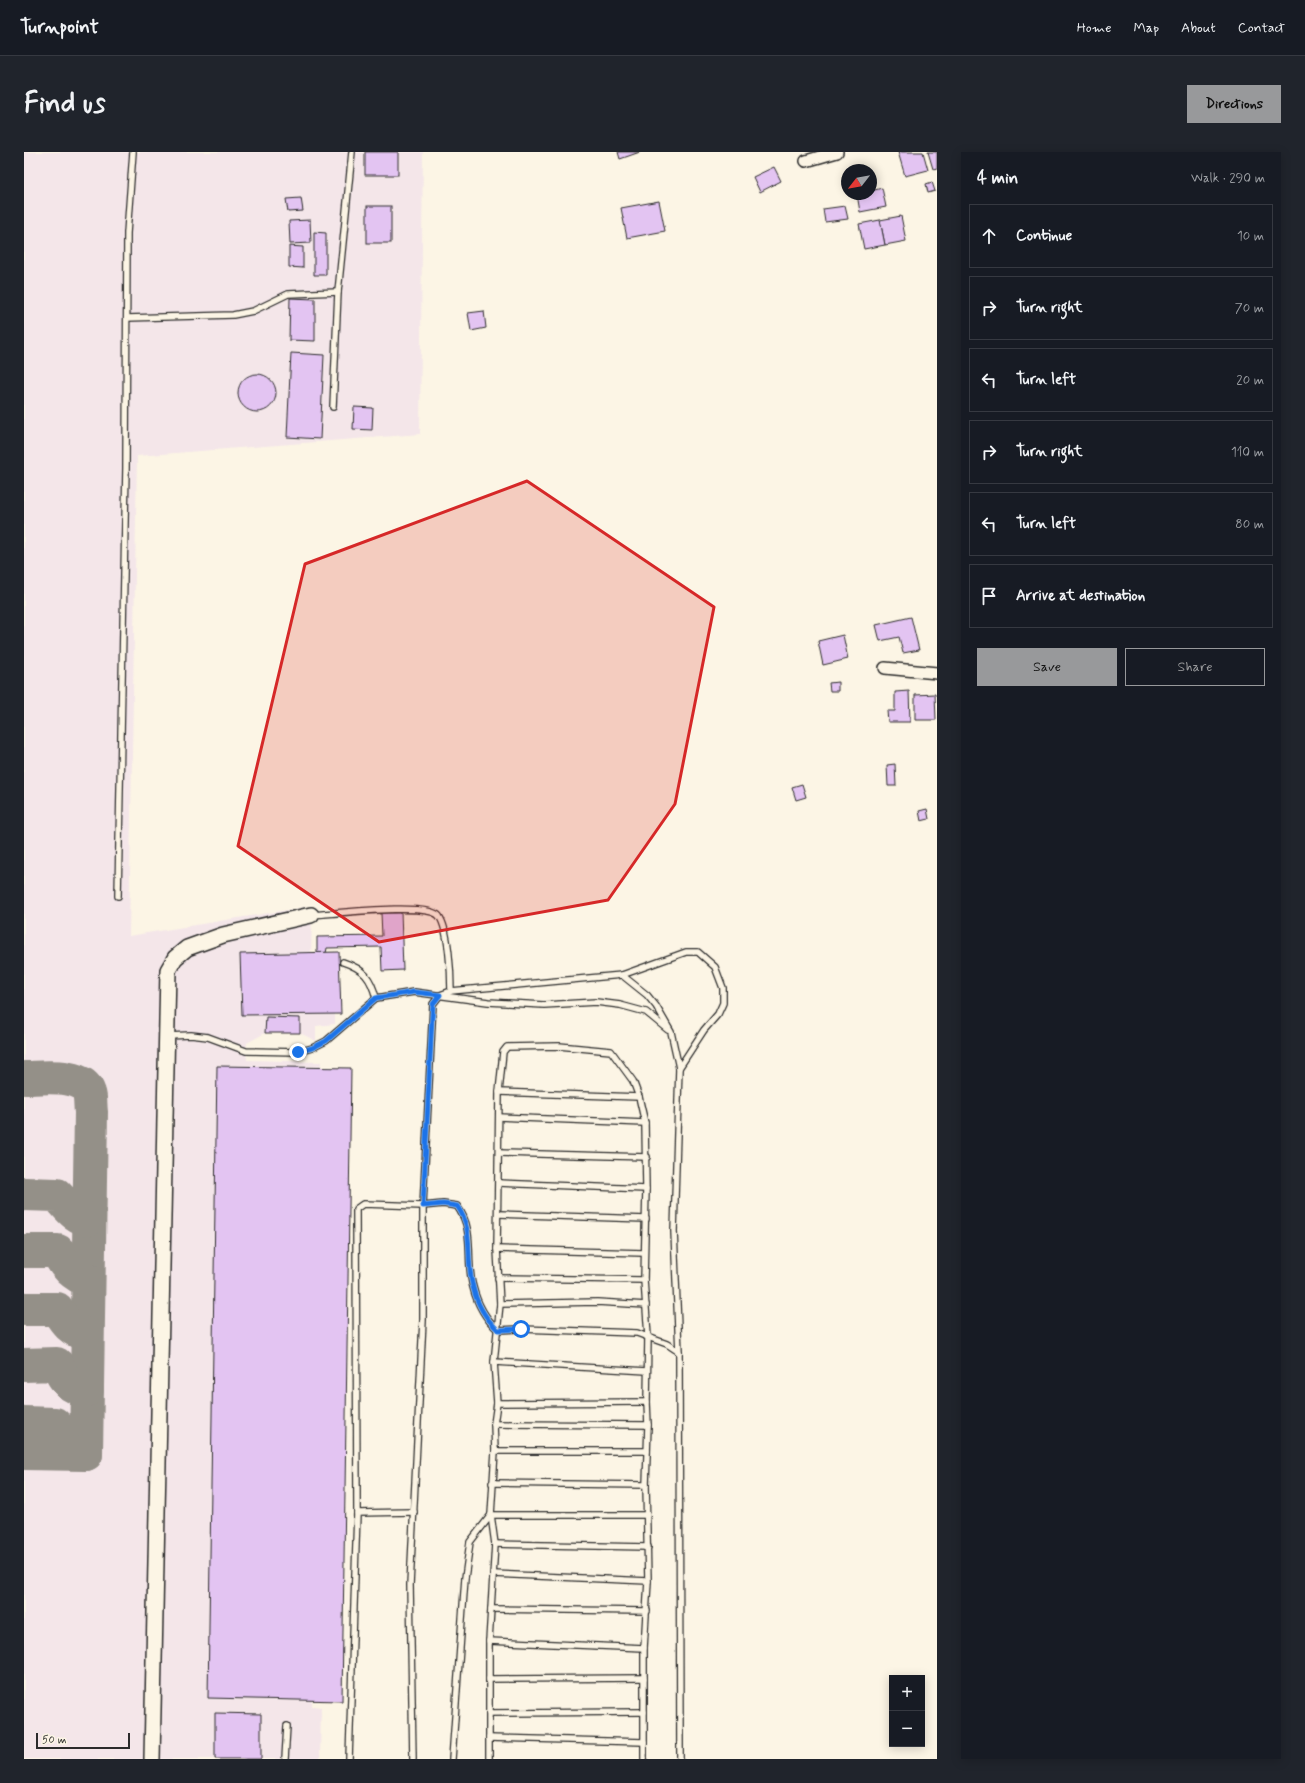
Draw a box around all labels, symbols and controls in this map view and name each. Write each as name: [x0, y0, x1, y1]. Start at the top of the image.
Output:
text: Turnpoint: [20, 15, 99, 40]
text: Home: [1077, 19, 1111, 37]
text: Map: [1133, 19, 1159, 37]
text: About: [1181, 19, 1216, 37]
text: Contact: [1238, 19, 1285, 37]
button: Directions: [1187, 85, 1281, 123]
text: Find us: [24, 86, 105, 123]
north arrow: [841, 164, 877, 200]
text: 4 min: [977, 167, 1018, 189]
text: Walk · 290 m: [1191, 170, 1265, 187]
icon: ahead: [978, 225, 1000, 247]
text: Continue: [1016, 226, 1072, 246]
text: 10 m: [1237, 228, 1264, 245]
icon: right: [978, 297, 1000, 319]
text: Turn right: [1016, 298, 1083, 318]
text: 70 m: [1235, 300, 1264, 317]
icon: left: [978, 369, 1000, 391]
text: Turn left: [1016, 370, 1076, 390]
text: 20 m: [1236, 372, 1264, 389]
icon: right: [978, 441, 1000, 463]
text: Turn right: [1016, 442, 1083, 462]
text: 110 m: [1231, 444, 1264, 461]
icon: left: [978, 513, 1000, 535]
text: Turn left: [1016, 514, 1076, 534]
text: 80 m: [1235, 516, 1264, 533]
icon: arrive: [978, 585, 1000, 607]
text: Arrive at destination: [1016, 586, 1145, 606]
button: Save: [977, 648, 1117, 686]
button: Share: [1125, 648, 1265, 686]
route end: [289, 1043, 307, 1061]
route start: [512, 1320, 530, 1338]
map controls: [889, 1675, 925, 1747]
button: +: [889, 1675, 925, 1711]
button: −: [889, 1711, 925, 1747]
scale bar: [36, 1731, 130, 1750]
text: 50 m: [42, 1733, 67, 1747]

